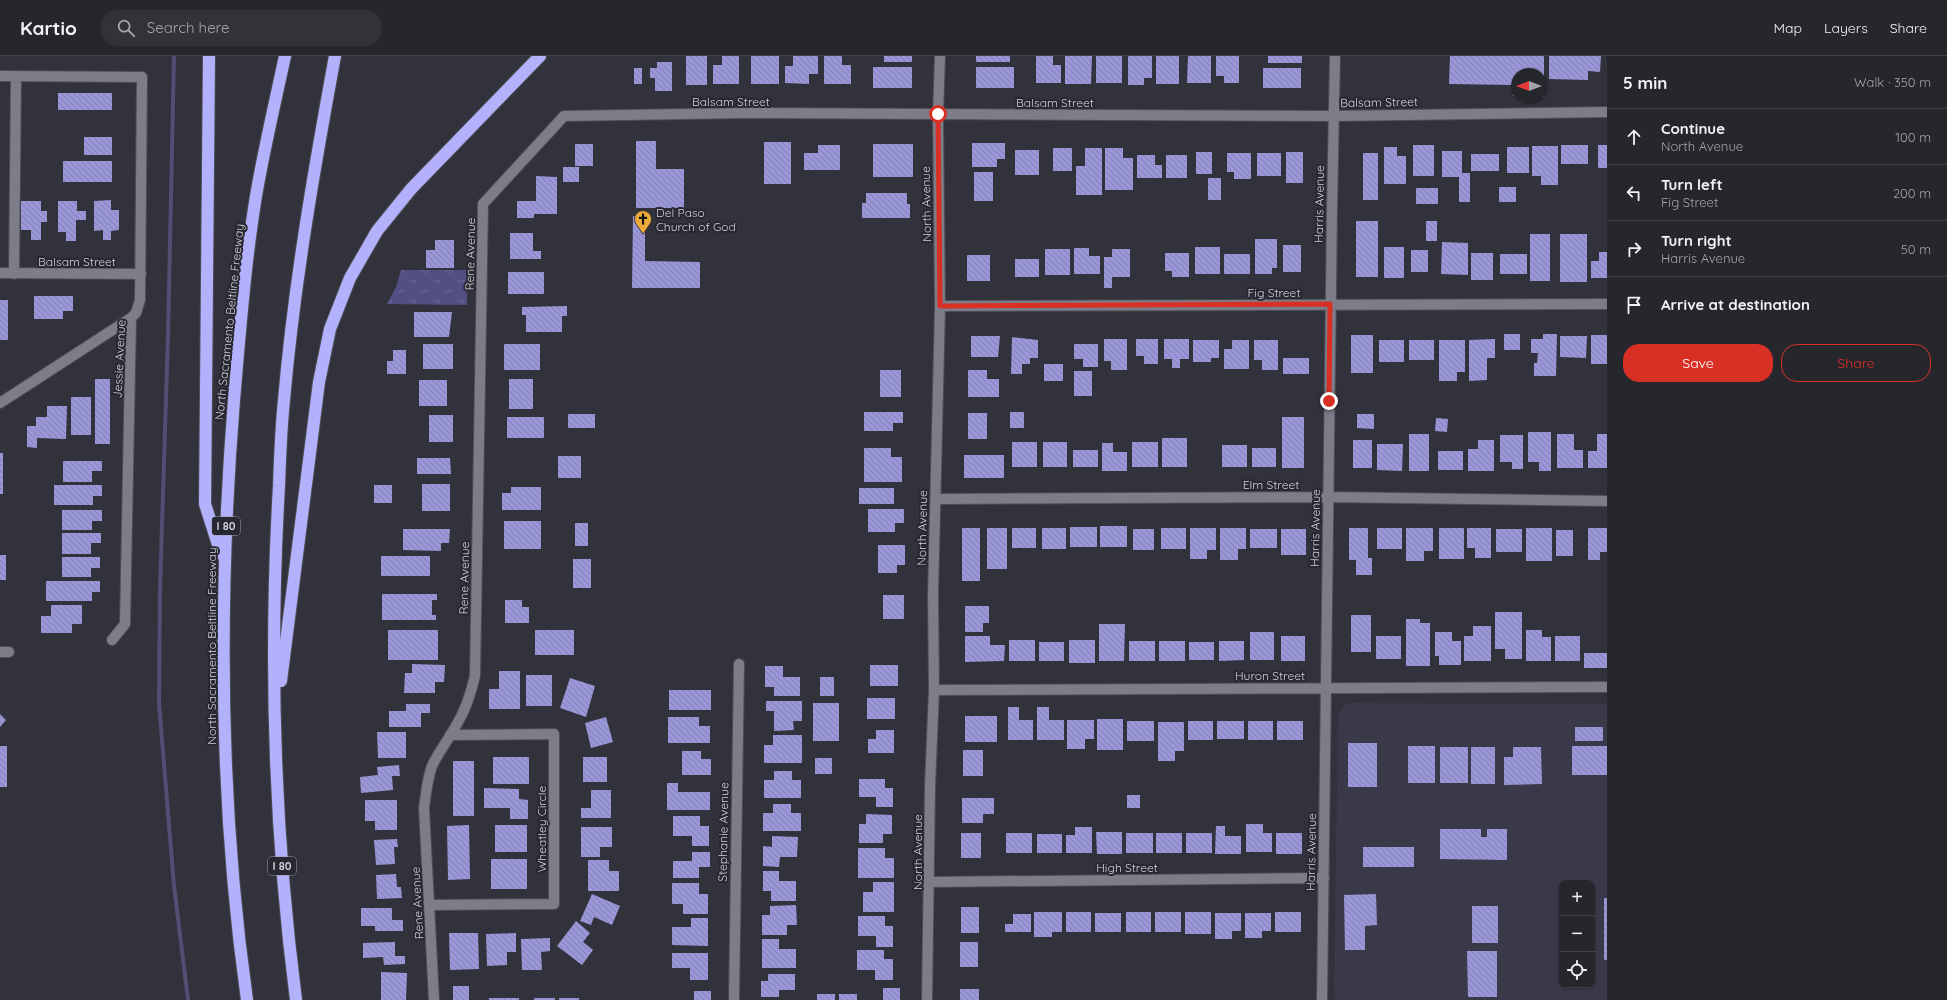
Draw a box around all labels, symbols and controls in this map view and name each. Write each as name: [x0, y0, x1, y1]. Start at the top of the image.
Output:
search box: [101, 10, 381, 46]
text: Kartio: [20, 16, 77, 40]
icon: search: [115, 17, 137, 39]
text: Search here: [147, 18, 230, 37]
text: Map: [1773, 19, 1802, 37]
text: Layers: [1824, 19, 1868, 37]
text: Share: [1890, 19, 1927, 37]
north arrow: [1511, 68, 1547, 104]
text: 5 min: [1623, 72, 1667, 93]
text: Walk · 350 m: [1854, 74, 1931, 90]
street label: Balsam Street: [692, 94, 770, 109]
street label: Balsam Street: [1340, 94, 1418, 110]
street label: Balsam Street: [1016, 95, 1094, 110]
route start: [929, 105, 947, 123]
text: Continue: [1661, 119, 1725, 138]
icon: ahead: [1623, 126, 1645, 148]
text: 100 m: [1895, 129, 1931, 145]
text: North Avenue: [1661, 138, 1743, 154]
street label: Harris Avenue: [1311, 165, 1327, 243]
street label: North Avenue: [918, 166, 934, 242]
text: Turn left: [1661, 175, 1723, 194]
icon: left: [1623, 182, 1645, 204]
text: 200 m: [1893, 185, 1931, 201]
text: Fig Street: [1661, 194, 1718, 210]
place label: Del Paso Church of God: [656, 205, 736, 234]
church icon: Del Paso Church of God: [633, 209, 653, 234]
street label: Rene Avenue: [462, 217, 478, 291]
street label: North Sacramento Beltline Freeway: [211, 223, 247, 421]
text: Turn right: [1661, 231, 1732, 250]
icon: right: [1623, 238, 1645, 260]
text: 50 m: [1901, 241, 1931, 257]
text: Harris Avenue: [1661, 250, 1745, 266]
street label: Balsam Street: [38, 254, 116, 269]
street label: Fig Street: [1248, 285, 1300, 300]
icon: arrive: [1623, 294, 1645, 316]
text: Arrive at destination: [1661, 295, 1810, 314]
street label: Jessie Avenue: [109, 319, 129, 399]
button: Save: [1623, 344, 1773, 382]
button: Share: [1781, 344, 1931, 382]
route end: [1320, 392, 1338, 410]
street label: Elm Street: [1243, 477, 1299, 492]
street label: Harris Avenue: [1307, 489, 1323, 567]
street label: North Avenue: [914, 490, 930, 566]
road number: I 80: [212, 517, 240, 535]
street label: Rene Avenue: [456, 541, 472, 615]
street label: North Sacramento Beltline Freeway: [204, 547, 219, 745]
street label: Huron Street: [1235, 668, 1305, 683]
street label: Stephanie Avenue: [715, 782, 731, 882]
street label: Wheatley Circle: [534, 786, 549, 872]
street label: Harris Avenue: [1303, 813, 1319, 891]
street label: North Avenue: [910, 814, 925, 890]
road number: I 80: [268, 857, 296, 875]
street label: High Street: [1096, 860, 1158, 875]
street label: Rene Avenue: [408, 866, 426, 940]
map controls: [1559, 880, 1595, 988]
button: +: [1559, 880, 1595, 916]
button: −: [1559, 916, 1595, 952]
button: locate: [1559, 952, 1595, 988]

